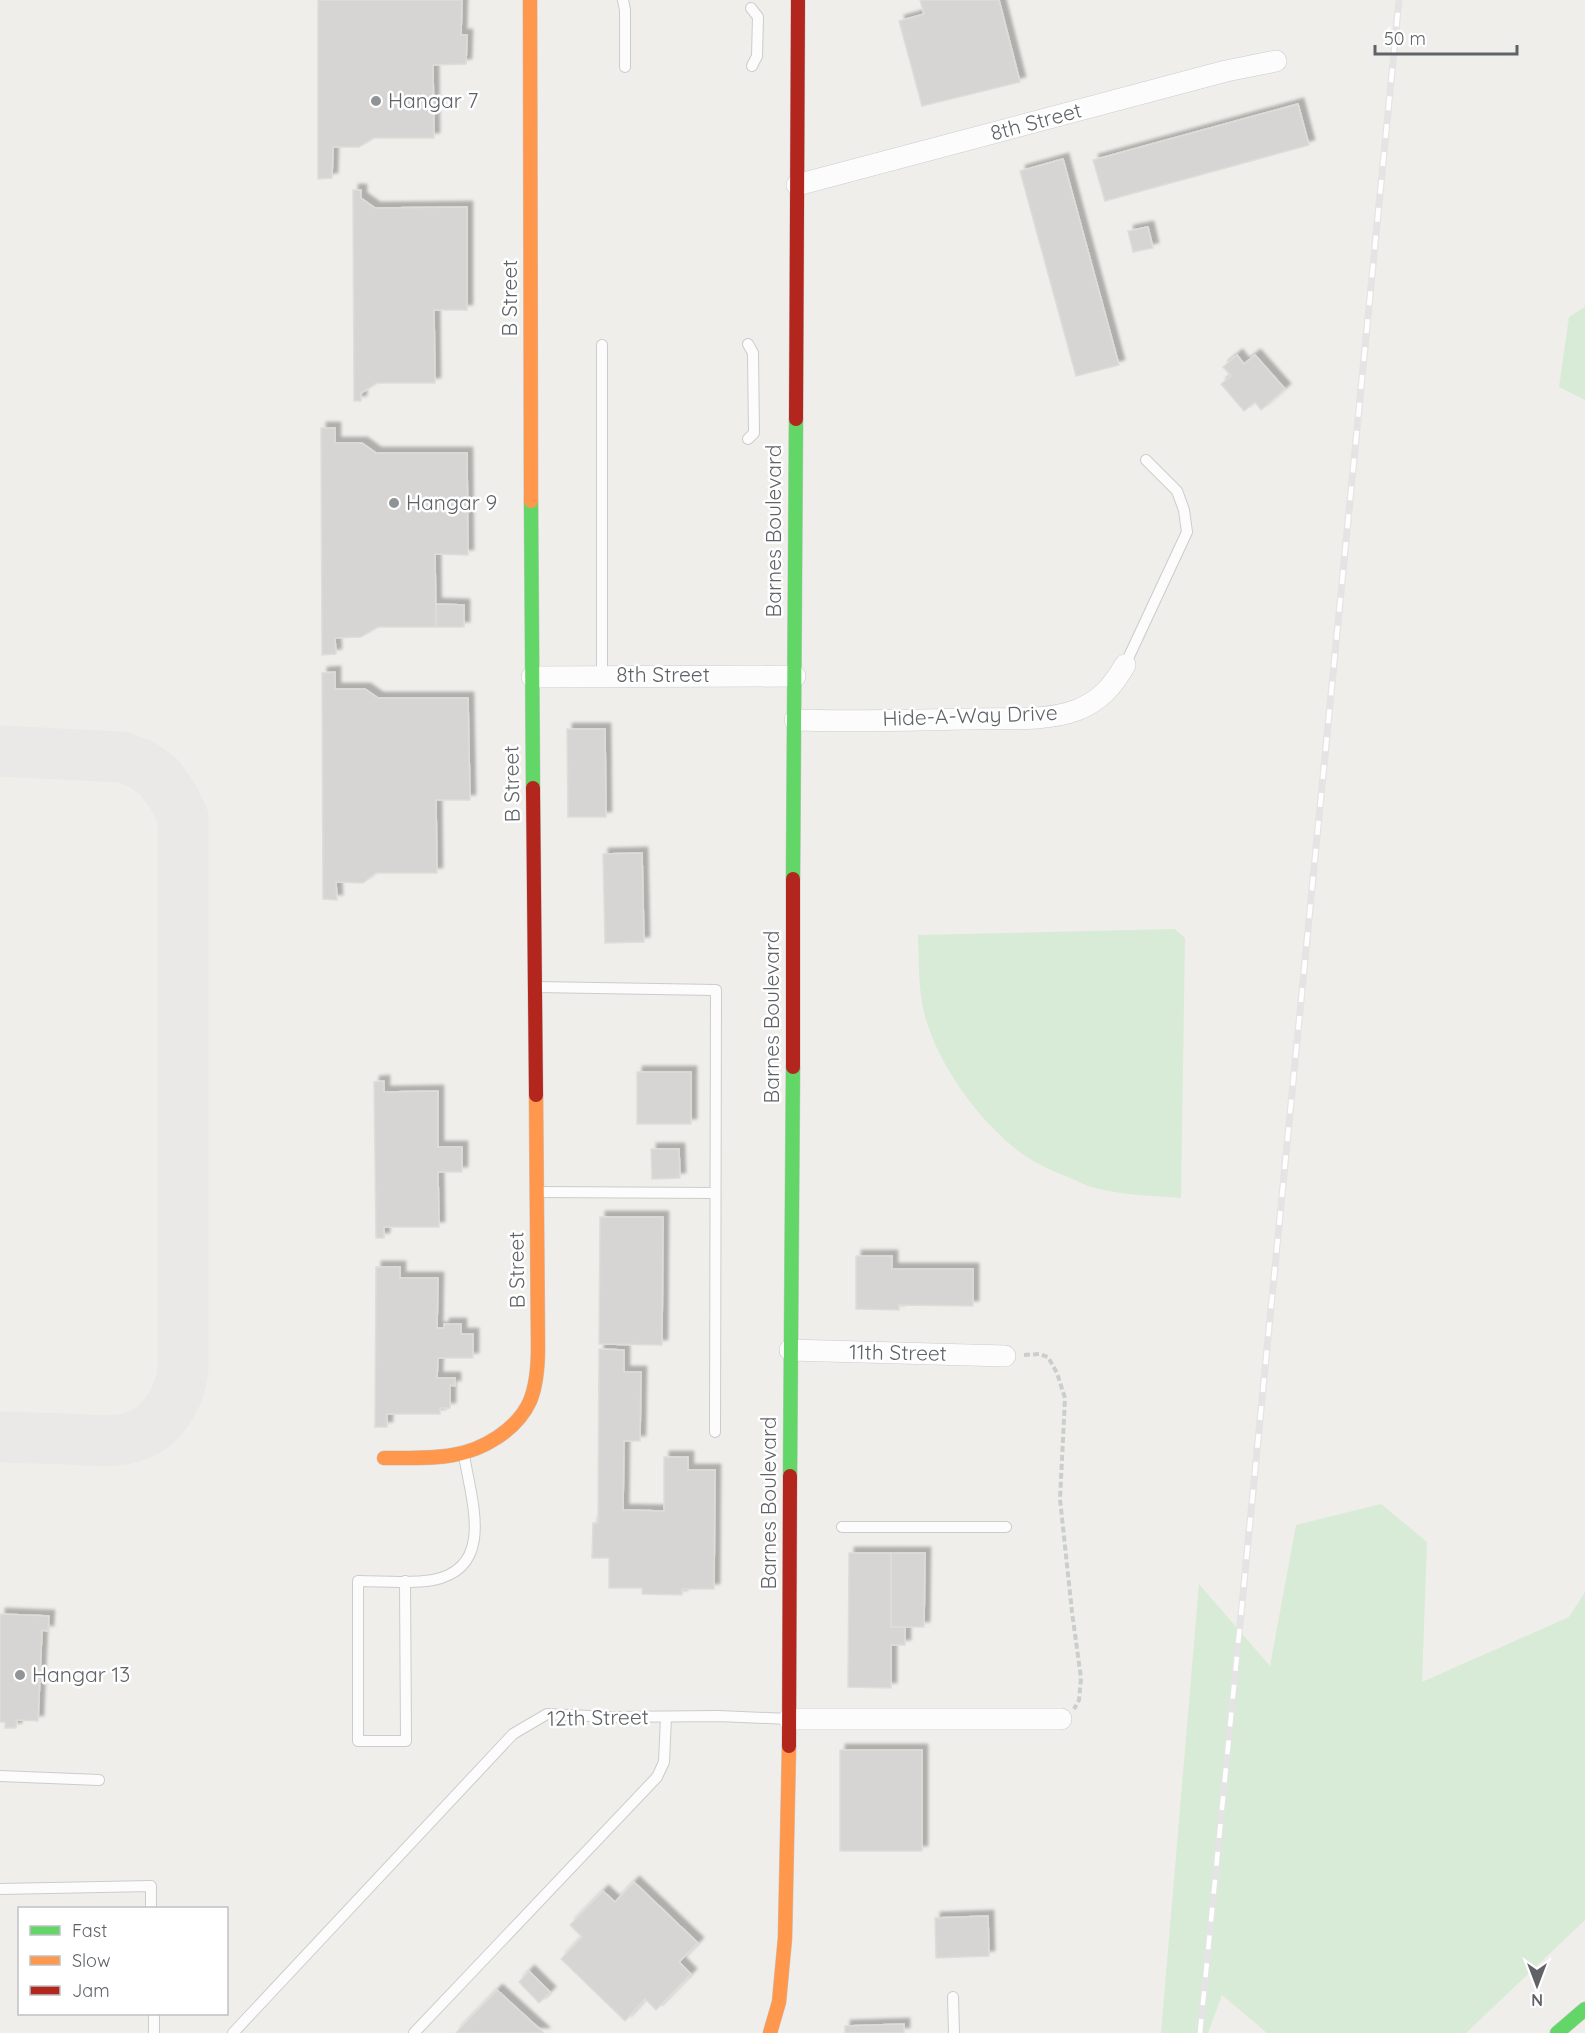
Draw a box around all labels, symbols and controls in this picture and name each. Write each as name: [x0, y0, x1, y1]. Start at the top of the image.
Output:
scale bar: [1375, 18, 1518, 56]
text: 50 m: [1384, 27, 1426, 50]
place label: Hangar 7: [388, 87, 479, 113]
marker: Hangar 7: [369, 94, 383, 108]
street label: 8th Street: [987, 96, 1084, 146]
street label: B Street: [496, 260, 522, 336]
street label: Barnes Boulevard: [760, 445, 786, 617]
place label: Hangar 9: [406, 489, 497, 515]
marker: Hangar 9: [387, 496, 401, 510]
street label: 8th Street: [616, 661, 710, 687]
street label: Hide-A-Way Drive: [882, 699, 1058, 731]
street label: B Street: [497, 745, 525, 823]
street label: Barnes Boulevard: [758, 931, 784, 1103]
street label: B Street: [502, 1231, 530, 1309]
street label: 11th Street: [849, 1338, 947, 1366]
street label: Barnes Boulevard: [755, 1417, 781, 1589]
place label: Hangar 13: [32, 1661, 130, 1687]
marker: Hangar 13: [13, 1668, 27, 1682]
street label: 12th Street: [547, 1703, 649, 1731]
legend: [18, 1907, 228, 2015]
text: Fast: [72, 1919, 107, 1942]
text: Slow: [72, 1949, 110, 1972]
north arrow: [1507, 1955, 1567, 2015]
text: Jam: [72, 1979, 110, 2002]
text: N: [1531, 1990, 1543, 2010]

